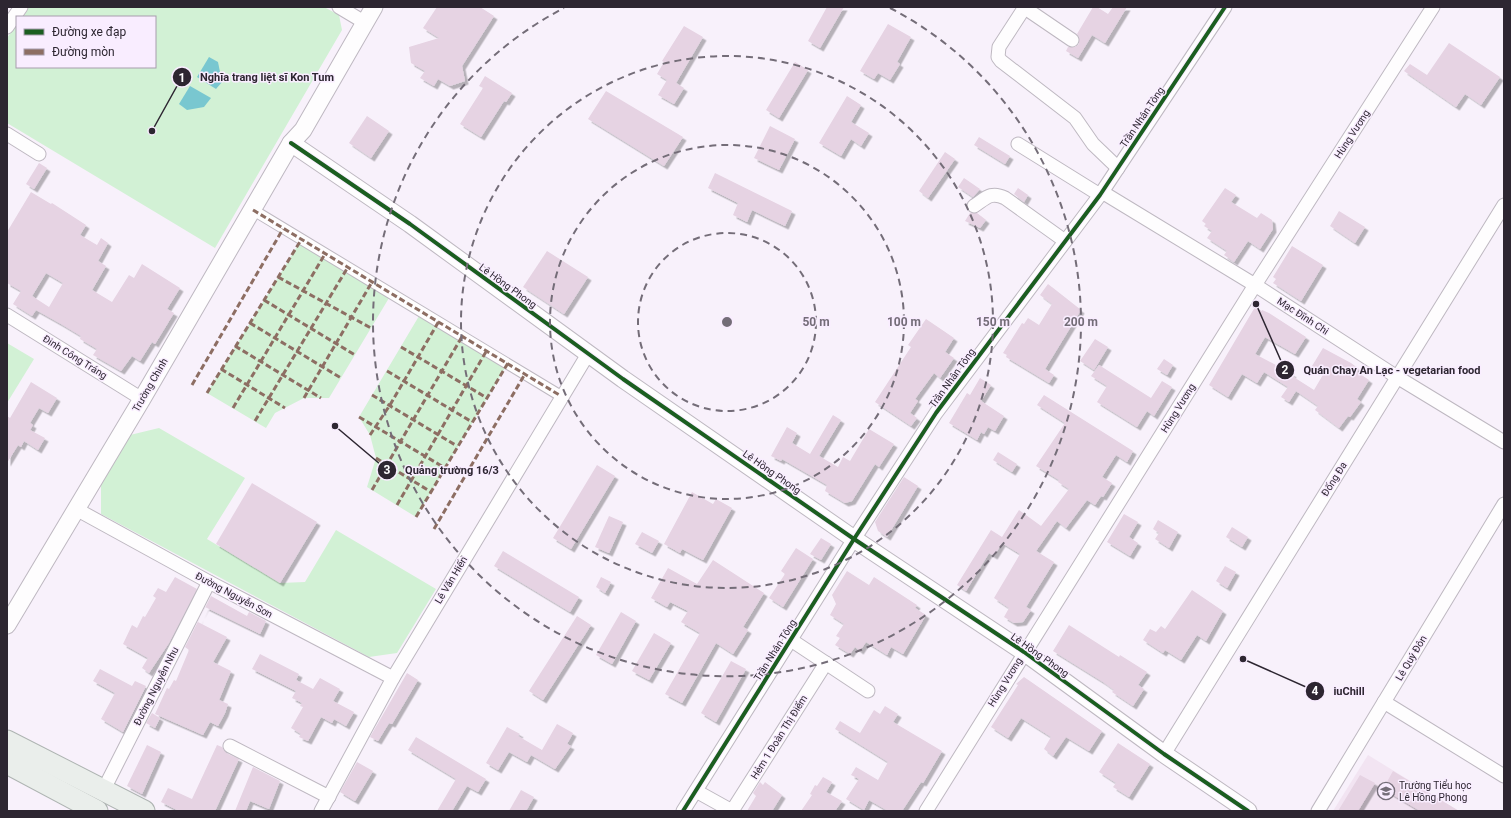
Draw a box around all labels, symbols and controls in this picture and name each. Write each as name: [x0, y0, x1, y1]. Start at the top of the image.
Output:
legend: [16, 16, 156, 68]
text: Đường xe đạp: [52, 25, 127, 39]
text: Đường mòn: [52, 45, 115, 59]
callout: Nghĩa trang liệt sĩ Kon Tum: [172, 66, 342, 89]
text: 1: [179, 71, 185, 85]
text: Nghĩa trang liệt sĩ Kon Tum: [200, 71, 334, 84]
street label: Trần Nhân Tông: [1118, 85, 1166, 149]
street label: Hùng Vương: [1332, 108, 1372, 160]
street label: Lê Hồng Phong: [477, 261, 539, 311]
street label: Mạc Đĩnh Chi: [1275, 295, 1331, 338]
centre of rings: [720, 315, 734, 329]
text: 50 m: [802, 315, 830, 329]
text: 100 m: [887, 315, 921, 329]
text: 150 m: [976, 315, 1010, 329]
text: 200 m: [1064, 315, 1098, 329]
street label: Đinh Công Tráng: [41, 333, 109, 381]
street label: Trần Nhân Tông: [927, 346, 977, 410]
street label: Trường Chinh: [130, 356, 170, 414]
callout: Quán Chay An Lạc - vegetarian food: [1275, 359, 1488, 382]
text: 2: [1282, 363, 1289, 377]
text: Quán Chay An Lạc - vegetarian food: [1303, 364, 1481, 377]
street label: Hùng Vương: [1159, 382, 1197, 434]
street label: Lê Hồng Phong: [741, 448, 803, 496]
callout: Quảng trường 16/3: [377, 459, 507, 482]
street label: Đống Đa: [1318, 459, 1349, 498]
text: 3: [384, 463, 391, 477]
text: Quảng trường 16/3: [405, 464, 499, 477]
street label: Lê Văn Hiến: [432, 554, 469, 606]
street label: Đường Nguyễn Sơn: [194, 569, 275, 620]
street label: Trần Nhân Tông: [752, 617, 798, 683]
street label: Lê Hồng Phong: [1009, 631, 1071, 679]
street label: Lê Quý Đôn: [1393, 633, 1429, 683]
street label: Đường Nguyễn Nhu: [131, 644, 181, 727]
street label: Hùng Vương: [986, 656, 1024, 708]
callout: iuChill: [1305, 679, 1373, 702]
text: 4: [1312, 684, 1319, 698]
text: iuChill: [1333, 685, 1365, 698]
street label: Hẻm 1 Đoàn Thị Điểm: [748, 692, 810, 782]
place label: Trường Tiểu học Lê Hồng Phong: [1399, 779, 1471, 803]
school or university icon: Trường Tiểu học Lê Hồng Phong: [1376, 781, 1396, 801]

